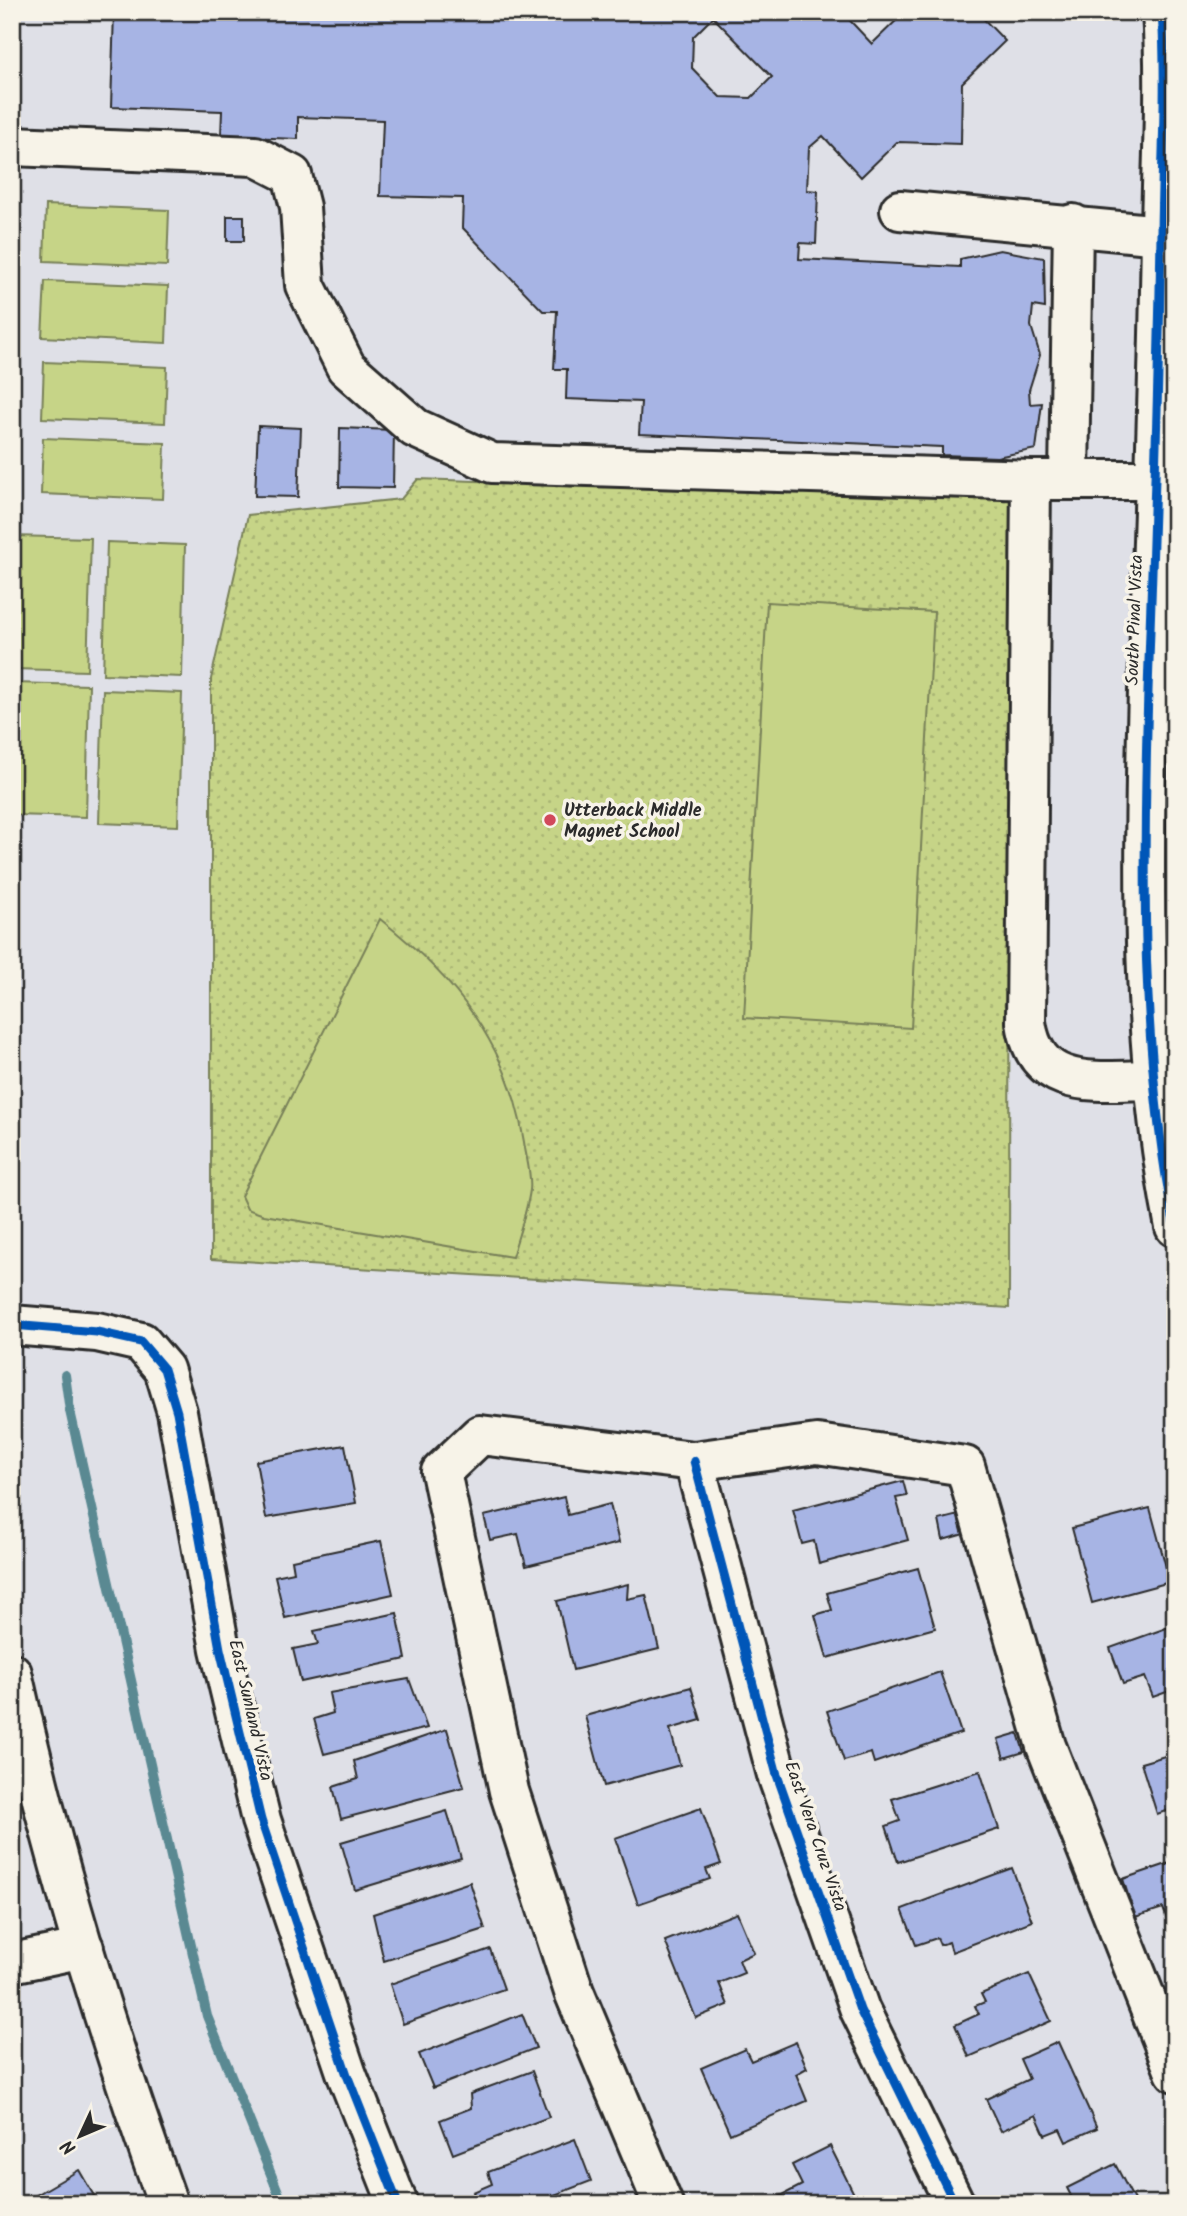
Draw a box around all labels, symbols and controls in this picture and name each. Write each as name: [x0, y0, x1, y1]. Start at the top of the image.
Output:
street label: South Pinal Vista: [1119, 554, 1152, 686]
place label: Utterback Middle Magnet School: [564, 797, 702, 847]
marker: Utterback Middle Magnet School: [542, 812, 558, 828]
street label: East Sunland Vista: [219, 1637, 280, 1784]
street label: East Vera Cruz Vista: [775, 1757, 854, 1916]
north arrow: [46, 2100, 116, 2170]
text: N: [54, 2132, 84, 2161]

